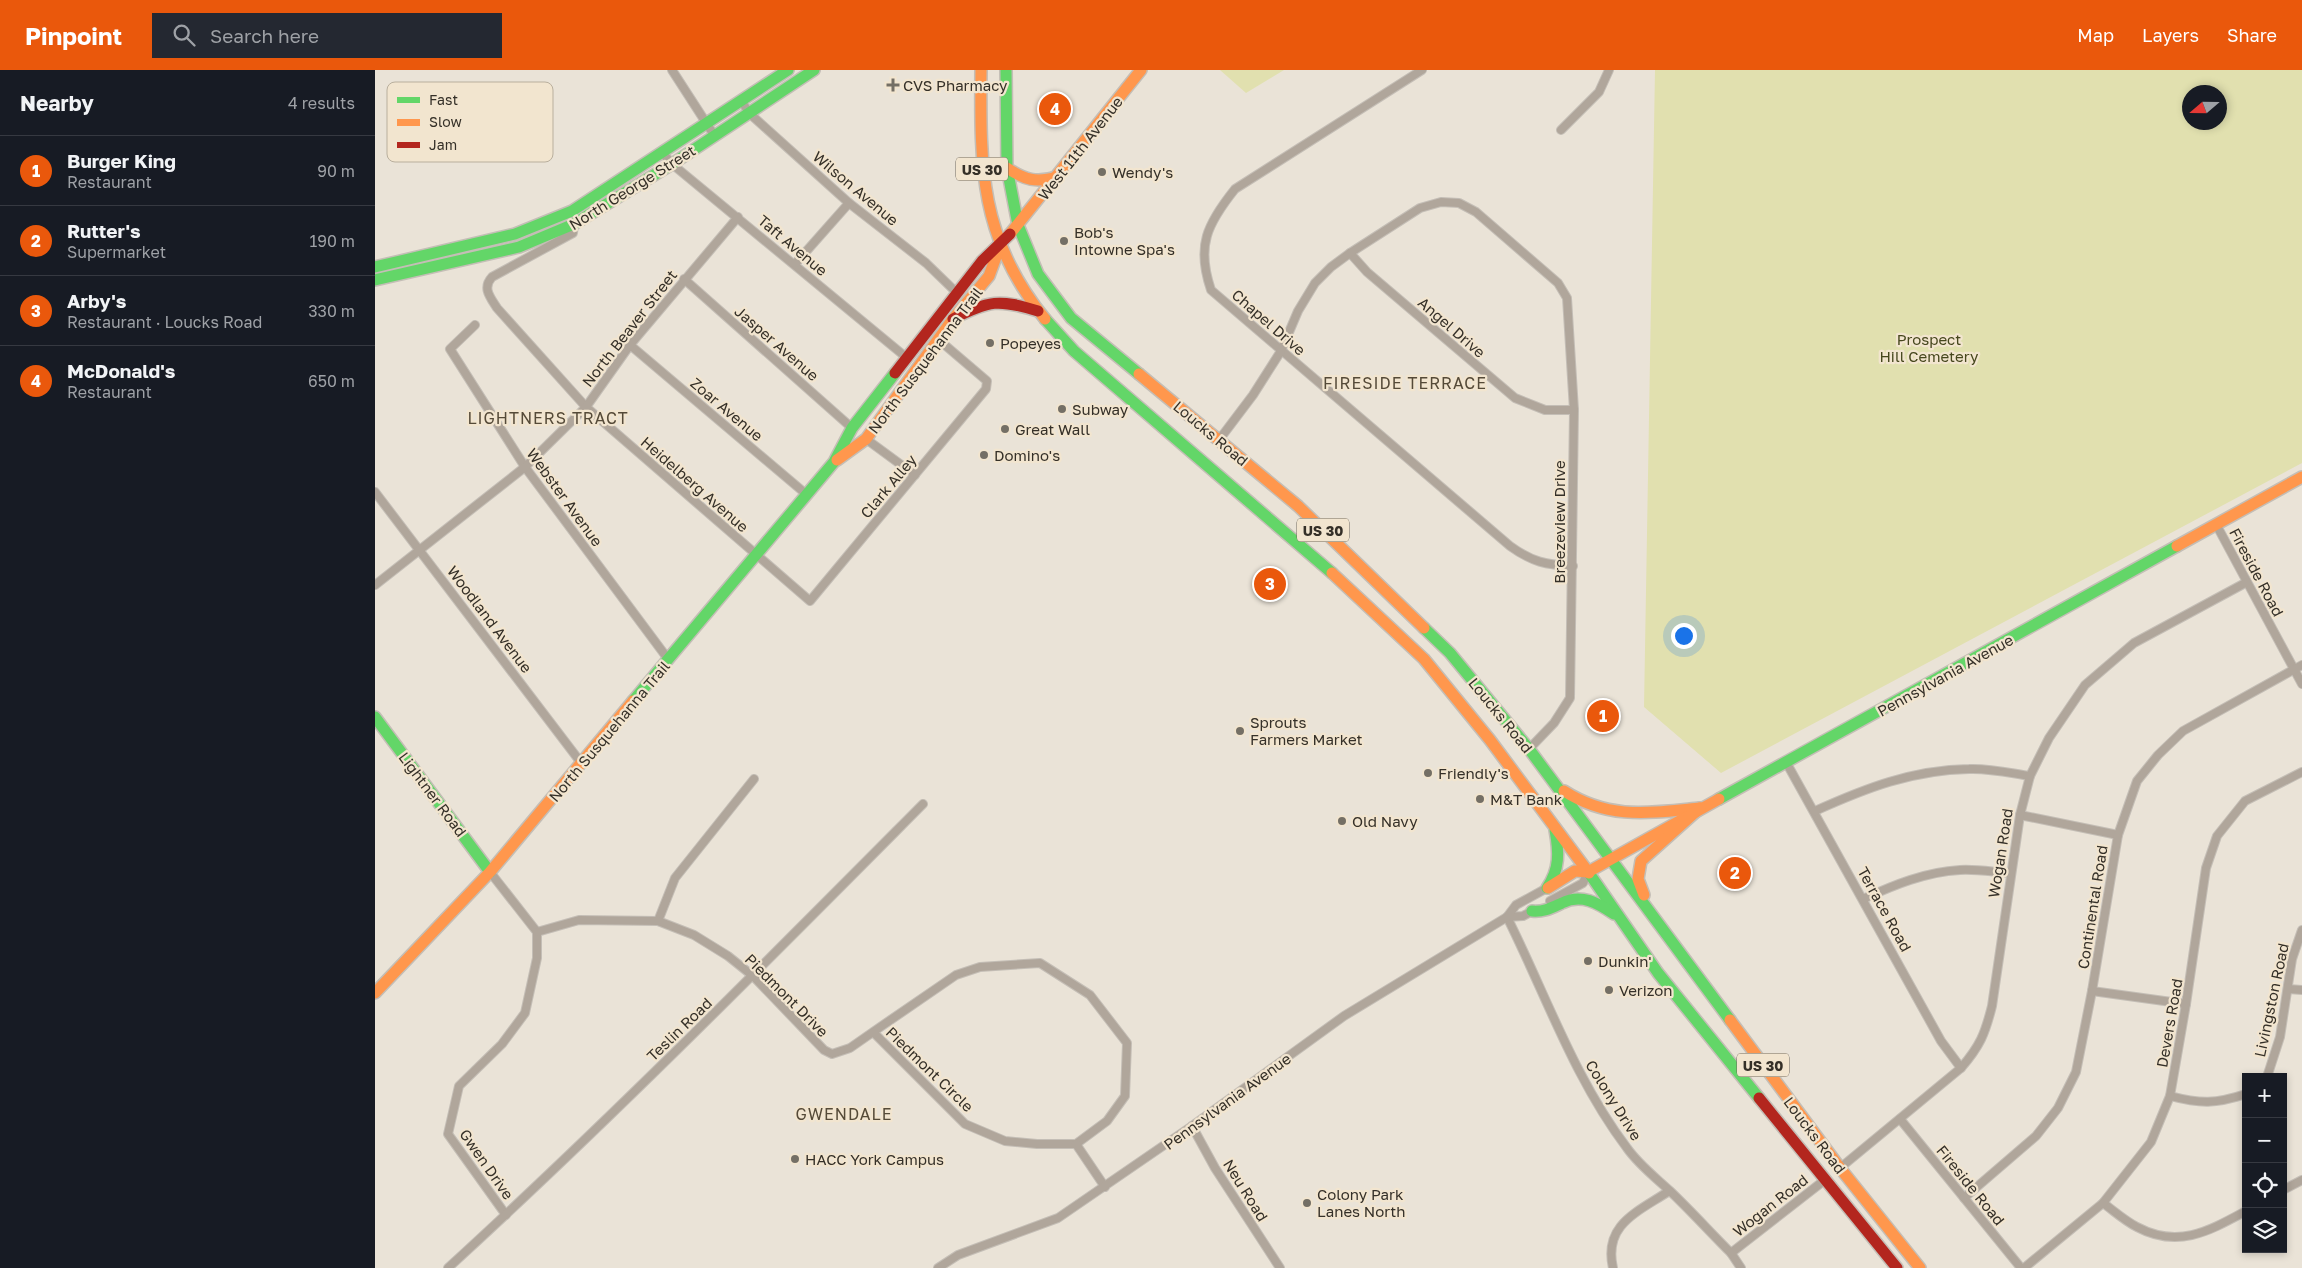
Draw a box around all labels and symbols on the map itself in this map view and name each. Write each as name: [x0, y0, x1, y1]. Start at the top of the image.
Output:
place label: CVS Pharmacy: [903, 76, 1008, 94]
marker: CVS Pharmacy: [887, 79, 899, 91]
legend: [387, 82, 553, 162]
north arrow: [2182, 85, 2227, 130]
pin: 4: [1039, 90, 1071, 128]
text: Fast: [429, 91, 458, 108]
street label: West 11th Avenue: [1034, 92, 1126, 203]
text: Slow: [429, 113, 462, 130]
text: Jam: [429, 136, 457, 153]
street label: North George Street: [566, 141, 698, 233]
street label: Wilson Avenue: [810, 147, 903, 229]
road number: US 30: [956, 158, 1008, 180]
place label: Wendy's: [1112, 163, 1173, 181]
marker: Wendy's: [1096, 166, 1108, 178]
street label: Taft Avenue: [755, 211, 831, 279]
place label: Bob's Intowne Spa's: [1074, 223, 1175, 258]
marker: Bob's Intowne Spa's: [1058, 235, 1070, 247]
street label: North Beaver Street: [578, 266, 680, 390]
street label: North Susquehanna Trail: [864, 283, 986, 437]
street label: Chapel Drive: [1229, 285, 1310, 359]
street label: Angel Drive: [1415, 293, 1489, 361]
street label: Jasper Avenue: [731, 302, 823, 385]
park label: Prospect Hill Cemetery: [1879, 330, 1979, 365]
place label: Popeyes: [1000, 334, 1061, 352]
marker: Popeyes: [984, 337, 996, 349]
district label: FIRESIDE TERRACE: [1323, 373, 1487, 393]
street label: Zoar Avenue: [687, 374, 767, 445]
street label: Loucks Road: [1170, 397, 1252, 469]
place label: Subway: [1072, 400, 1129, 418]
marker: Subway: [1056, 403, 1068, 415]
district label: LIGHTNERS TRACT: [467, 408, 629, 428]
place label: Great Wall: [1015, 420, 1090, 438]
marker: Great Wall: [999, 423, 1011, 435]
street label: Heidelberg Avenue: [638, 432, 753, 536]
street label: Webster Avenue: [523, 444, 607, 550]
place label: Domino's: [994, 446, 1060, 464]
marker: Domino's: [978, 449, 990, 461]
street label: Clark Alley: [856, 450, 920, 521]
street label: Breezeview Drive: [1550, 460, 1568, 584]
road number: US 30: [1297, 518, 1349, 542]
street label: Fireside Road: [2226, 525, 2288, 619]
street label: Woodland Avenue: [444, 562, 536, 676]
pin: 3: [1254, 565, 1286, 603]
your location: [1671, 623, 1697, 649]
street label: Pennsylvania Avenue: [1874, 630, 2016, 720]
street label: North Susquehanna Trail: [545, 657, 673, 805]
street label: Loucks Road: [1465, 674, 1537, 756]
pin: 1: [1587, 697, 1619, 735]
place label: Sprouts Farmers Market: [1250, 713, 1363, 748]
marker: Sprouts Farmers Market: [1234, 725, 1246, 737]
street label: Lightner Road: [395, 748, 471, 840]
place label: Friendly's: [1438, 764, 1509, 782]
marker: Friendly's: [1422, 767, 1434, 779]
place label: M&T Bank: [1490, 790, 1563, 808]
marker: M&T Bank: [1474, 793, 1486, 805]
street label: Wogan Road: [1984, 807, 2016, 899]
place label: Old Navy: [1352, 812, 1418, 830]
marker: Old Navy: [1336, 815, 1348, 827]
street label: Continental Road: [2073, 844, 2111, 970]
pin: 2: [1719, 854, 1751, 892]
street label: Terrace Road: [1854, 864, 1916, 954]
street label: Livingston Road: [2250, 941, 2292, 1059]
street label: Piedmont Drive: [742, 950, 832, 1040]
place label: Dunkin': [1598, 952, 1652, 970]
marker: Dunkin': [1582, 955, 1594, 967]
street label: Devers Road: [2152, 977, 2186, 1069]
place label: Verizon: [1619, 981, 1673, 999]
marker: Verizon: [1603, 984, 1615, 996]
street label: Teslin Road: [643, 994, 715, 1064]
street label: Piedmont Circle: [883, 1023, 978, 1115]
street label: Pennsylvania Avenue: [1160, 1049, 1294, 1153]
road number: US 30: [1737, 1054, 1789, 1076]
street label: Colony Drive: [1582, 1057, 1646, 1144]
street label: Loucks Road: [1780, 1093, 1850, 1177]
district label: GWENDALE: [796, 1104, 892, 1124]
street label: Gwen Drive: [456, 1125, 518, 1203]
street label: Fireside Road: [1933, 1141, 2009, 1229]
place label: HACC York Campus: [805, 1150, 944, 1168]
marker: HACC York Campus: [789, 1153, 801, 1165]
street label: Neu Road: [1220, 1156, 1272, 1224]
street label: Wogan Road: [1729, 1170, 1811, 1240]
place label: Colony Park Lanes North: [1317, 1185, 1406, 1220]
marker: Colony Park Lanes North: [1301, 1197, 1313, 1209]

